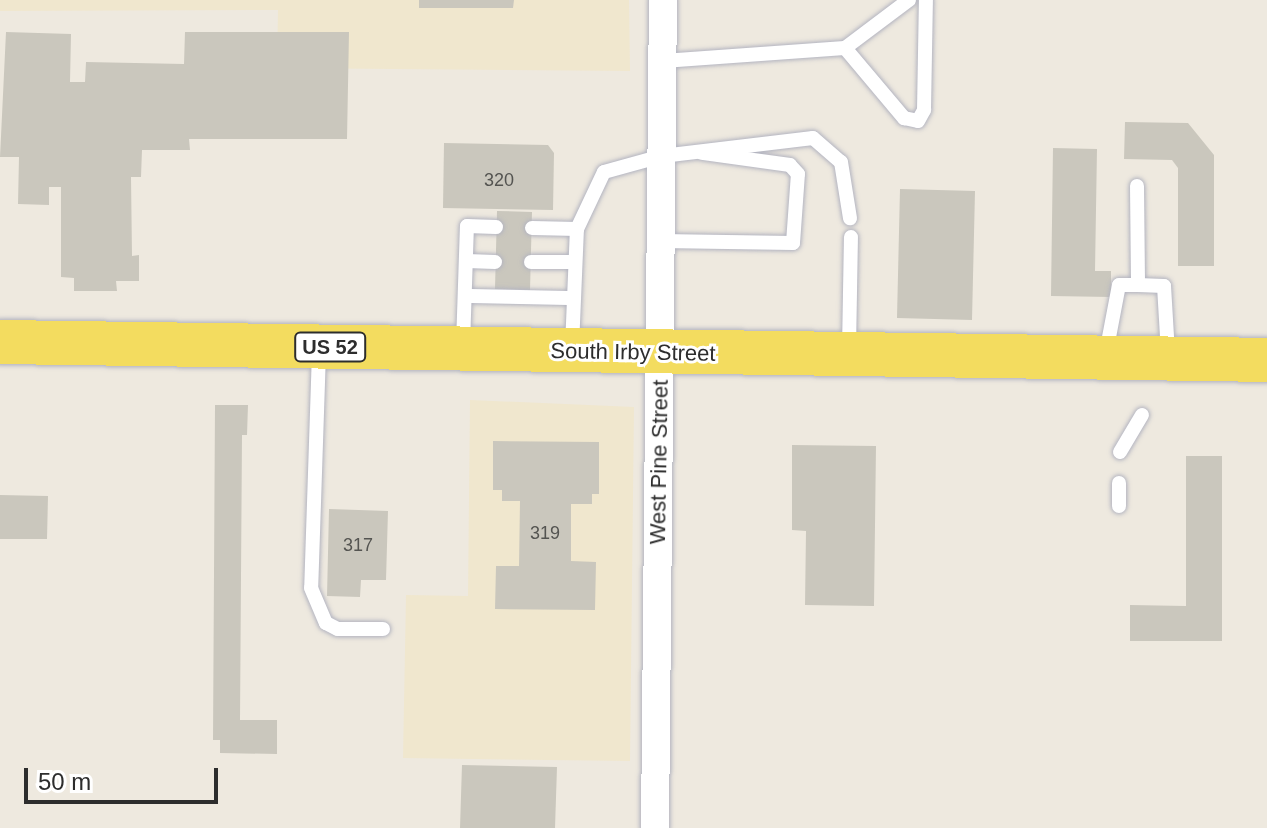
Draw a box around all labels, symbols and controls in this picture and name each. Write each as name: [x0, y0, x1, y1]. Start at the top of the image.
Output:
house number: 320: [484, 169, 514, 191]
road number: US 52: [294, 331, 366, 363]
street label: South Irby Street: [550, 337, 716, 367]
street label: West Pine Street: [644, 379, 674, 545]
house number: 319: [530, 522, 560, 544]
house number: 317: [343, 534, 373, 556]
scale bar: [28, 752, 222, 802]
text: 50 m: [38, 768, 91, 795]

